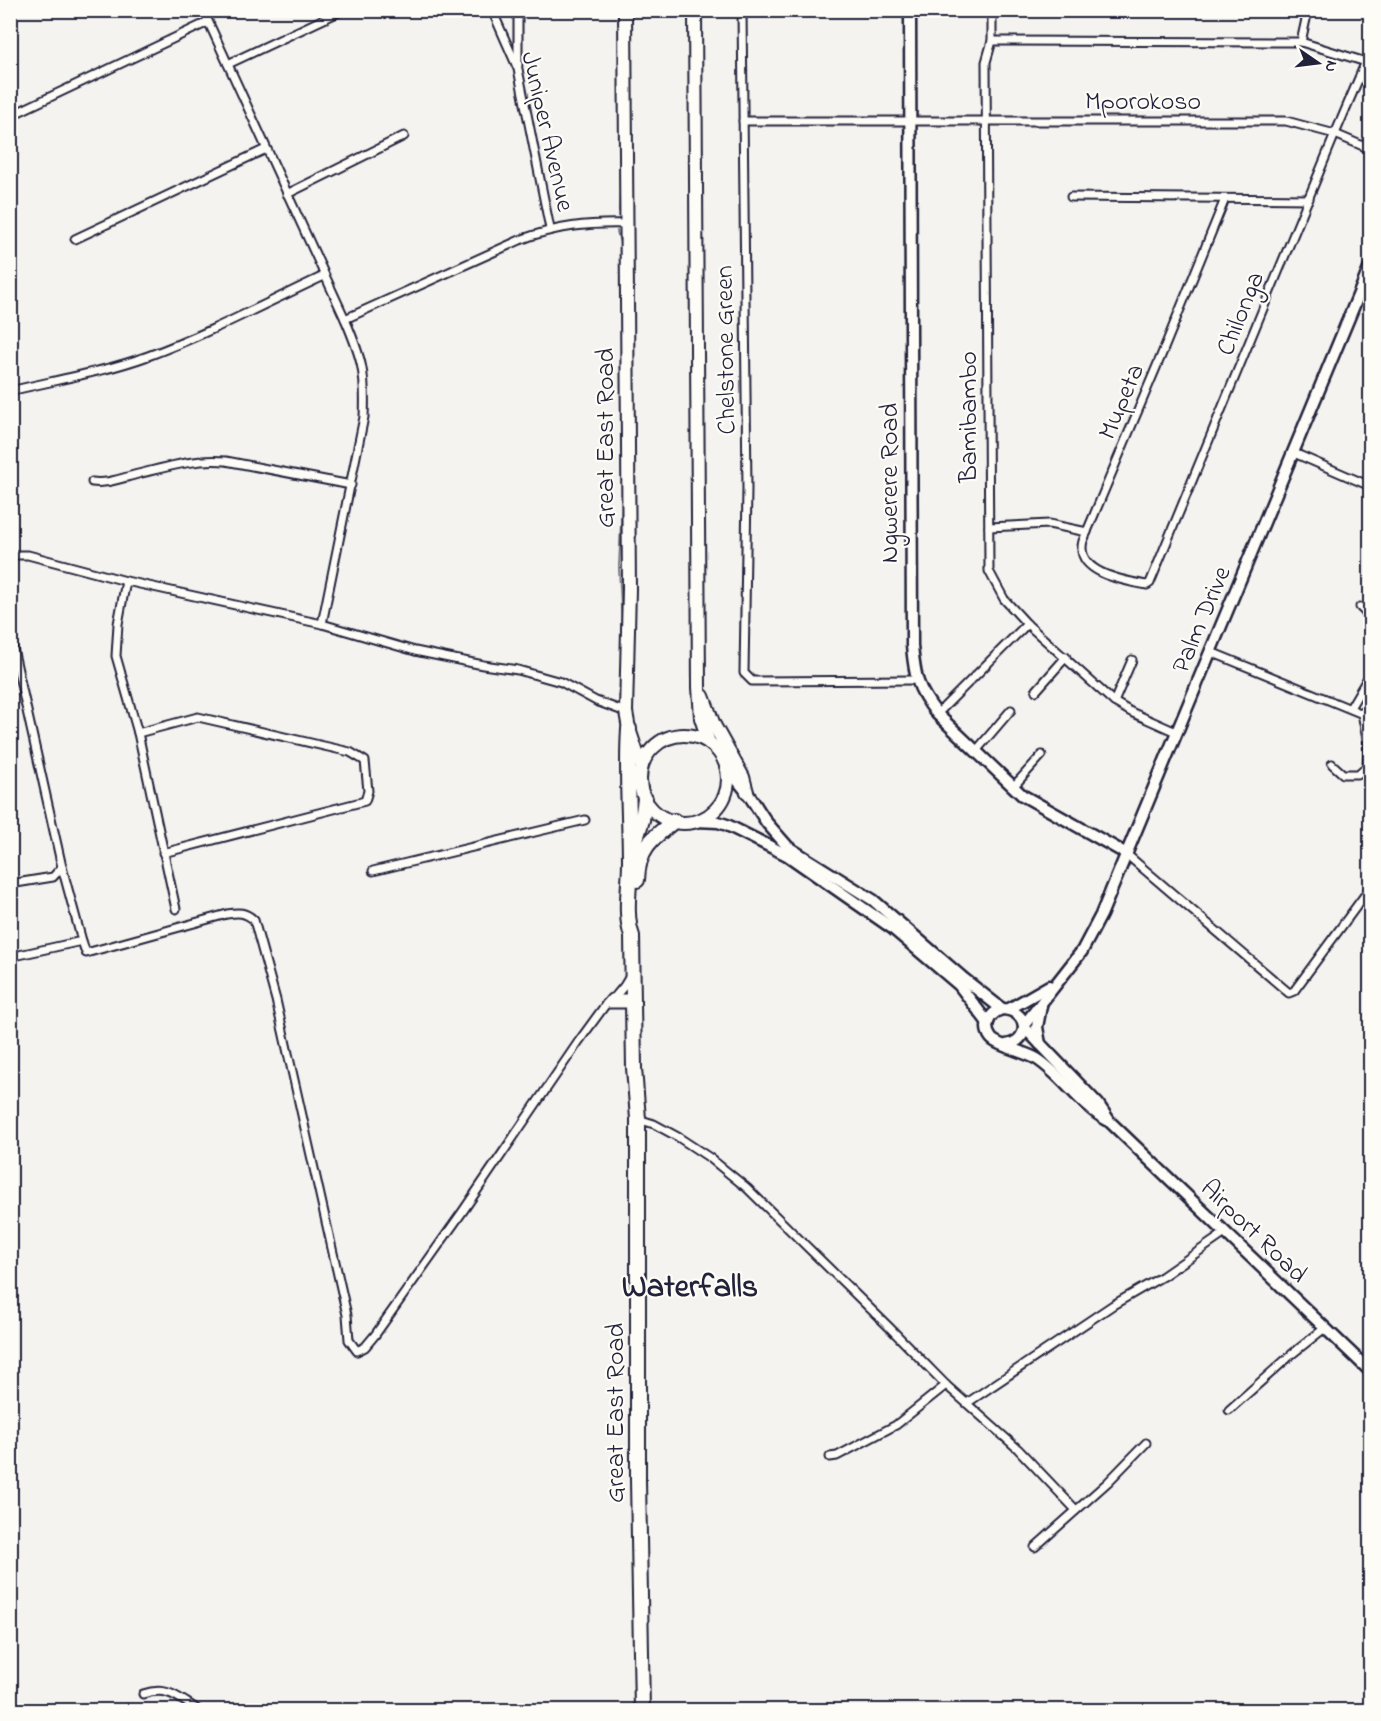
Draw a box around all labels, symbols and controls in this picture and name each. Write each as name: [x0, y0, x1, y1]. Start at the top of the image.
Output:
north arrow: [1288, 33, 1348, 93]
street label: Juniper Avenue: [509, 48, 583, 216]
text: N: [1318, 58, 1344, 74]
street label: Mporokoso: [1085, 84, 1201, 122]
street label: Chelstone Green: [707, 265, 747, 435]
street label: Chilonga: [1208, 266, 1276, 362]
street label: Great East Road: [588, 348, 626, 528]
street label: Bamibambo: [951, 351, 989, 484]
street label: Mupeta: [1090, 358, 1156, 446]
street label: Ngwerere Road: [872, 402, 910, 563]
street label: Palm Drive: [1163, 560, 1242, 680]
street label: Airport Road: [1191, 1171, 1315, 1293]
district label: Waterfalls: [622, 1265, 758, 1312]
street label: Great East Road: [598, 1323, 636, 1503]

